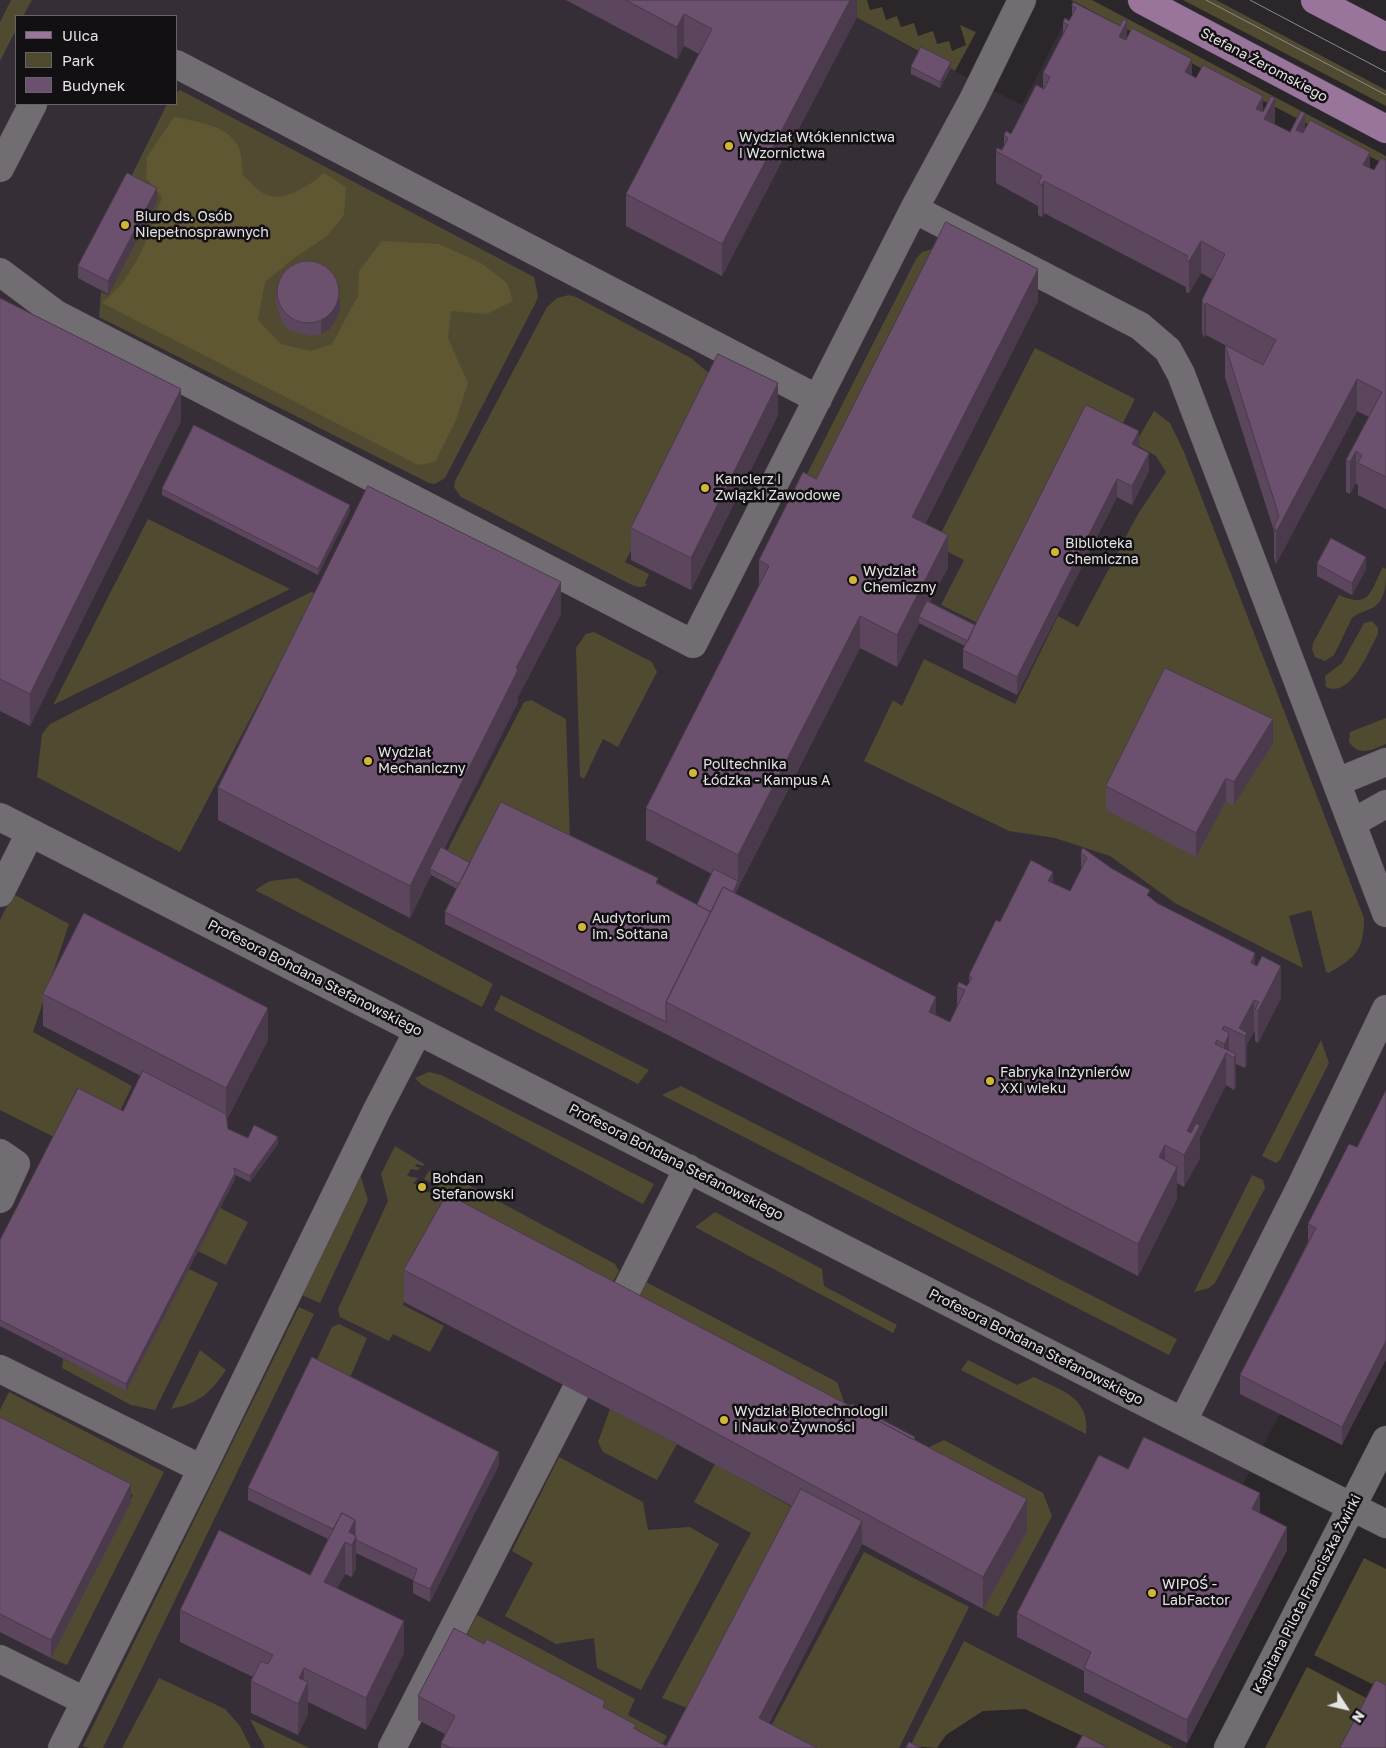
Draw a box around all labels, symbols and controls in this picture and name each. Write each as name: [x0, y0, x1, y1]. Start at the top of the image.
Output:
legend: [15, 15, 178, 105]
street label: Stefana Żeromskiego: [1198, 24, 1330, 106]
text: Ulica: [62, 26, 98, 44]
text: Park: [62, 51, 94, 69]
text: Budynek: [62, 76, 125, 94]
place label: Wydział Włókiennictwa i Wzornictwa: [739, 130, 895, 162]
marker: Wydział Włókiennictwa i Wzornictwa: [723, 140, 735, 152]
place label: Biuro ds. Osób Niepełnosprawnych: [135, 209, 269, 242]
marker: Biuro ds. Osób Niepełnosprawnych: [119, 219, 131, 231]
place label: Kanclerz i Związki Zawodowe: [715, 472, 840, 504]
marker: Kanclerz i Związki Zawodowe: [699, 482, 711, 494]
place label: Biblioteka Chemiczna: [1065, 536, 1139, 568]
marker: Biblioteka Chemiczna: [1049, 546, 1061, 558]
place label: Wydział Chemiczny: [863, 564, 936, 596]
marker: Wydział Chemiczny: [847, 574, 859, 586]
place label: Wydział Mechaniczny: [378, 745, 466, 778]
marker: Wydział Mechaniczny: [362, 755, 374, 767]
place label: Politechnika Łódzka - Kampus A: [703, 757, 830, 790]
marker: Politechnika Łódzka - Kampus A: [687, 767, 699, 779]
place label: Audytorium im. Sołtana: [592, 911, 671, 944]
street label: Profesora Bohdana Stefanowskiego: [205, 916, 425, 1040]
marker: Audytorium im. Sołtana: [576, 921, 588, 933]
place label: Fabryka inżynierów XXI wieku: [1000, 1065, 1130, 1098]
marker: Fabryka inżynierów XXI wieku: [984, 1075, 996, 1087]
street label: Profesora Bohdana Stefanowskiego: [566, 1100, 786, 1224]
place label: Bohdan Stefanowski: [432, 1171, 514, 1204]
marker: Bohdan Stefanowski: [416, 1181, 428, 1193]
street label: Profesora Bohdana Stefanowskiego: [926, 1285, 1146, 1409]
place label: Wydział Biotechnologii i Nauk o Żywności: [734, 1404, 888, 1436]
marker: Wydział Biotechnologii i Nauk o Żywności: [718, 1414, 730, 1426]
street label: Kapitana Pilota Franciszka Żwirki: [1249, 1491, 1365, 1697]
place label: WIPOŚ - LabFactor: [1162, 1577, 1230, 1610]
marker: WIPOŚ - LabFactor: [1146, 1587, 1158, 1599]
north arrow: [1321, 1683, 1371, 1733]
text: N: [1349, 1708, 1369, 1726]

